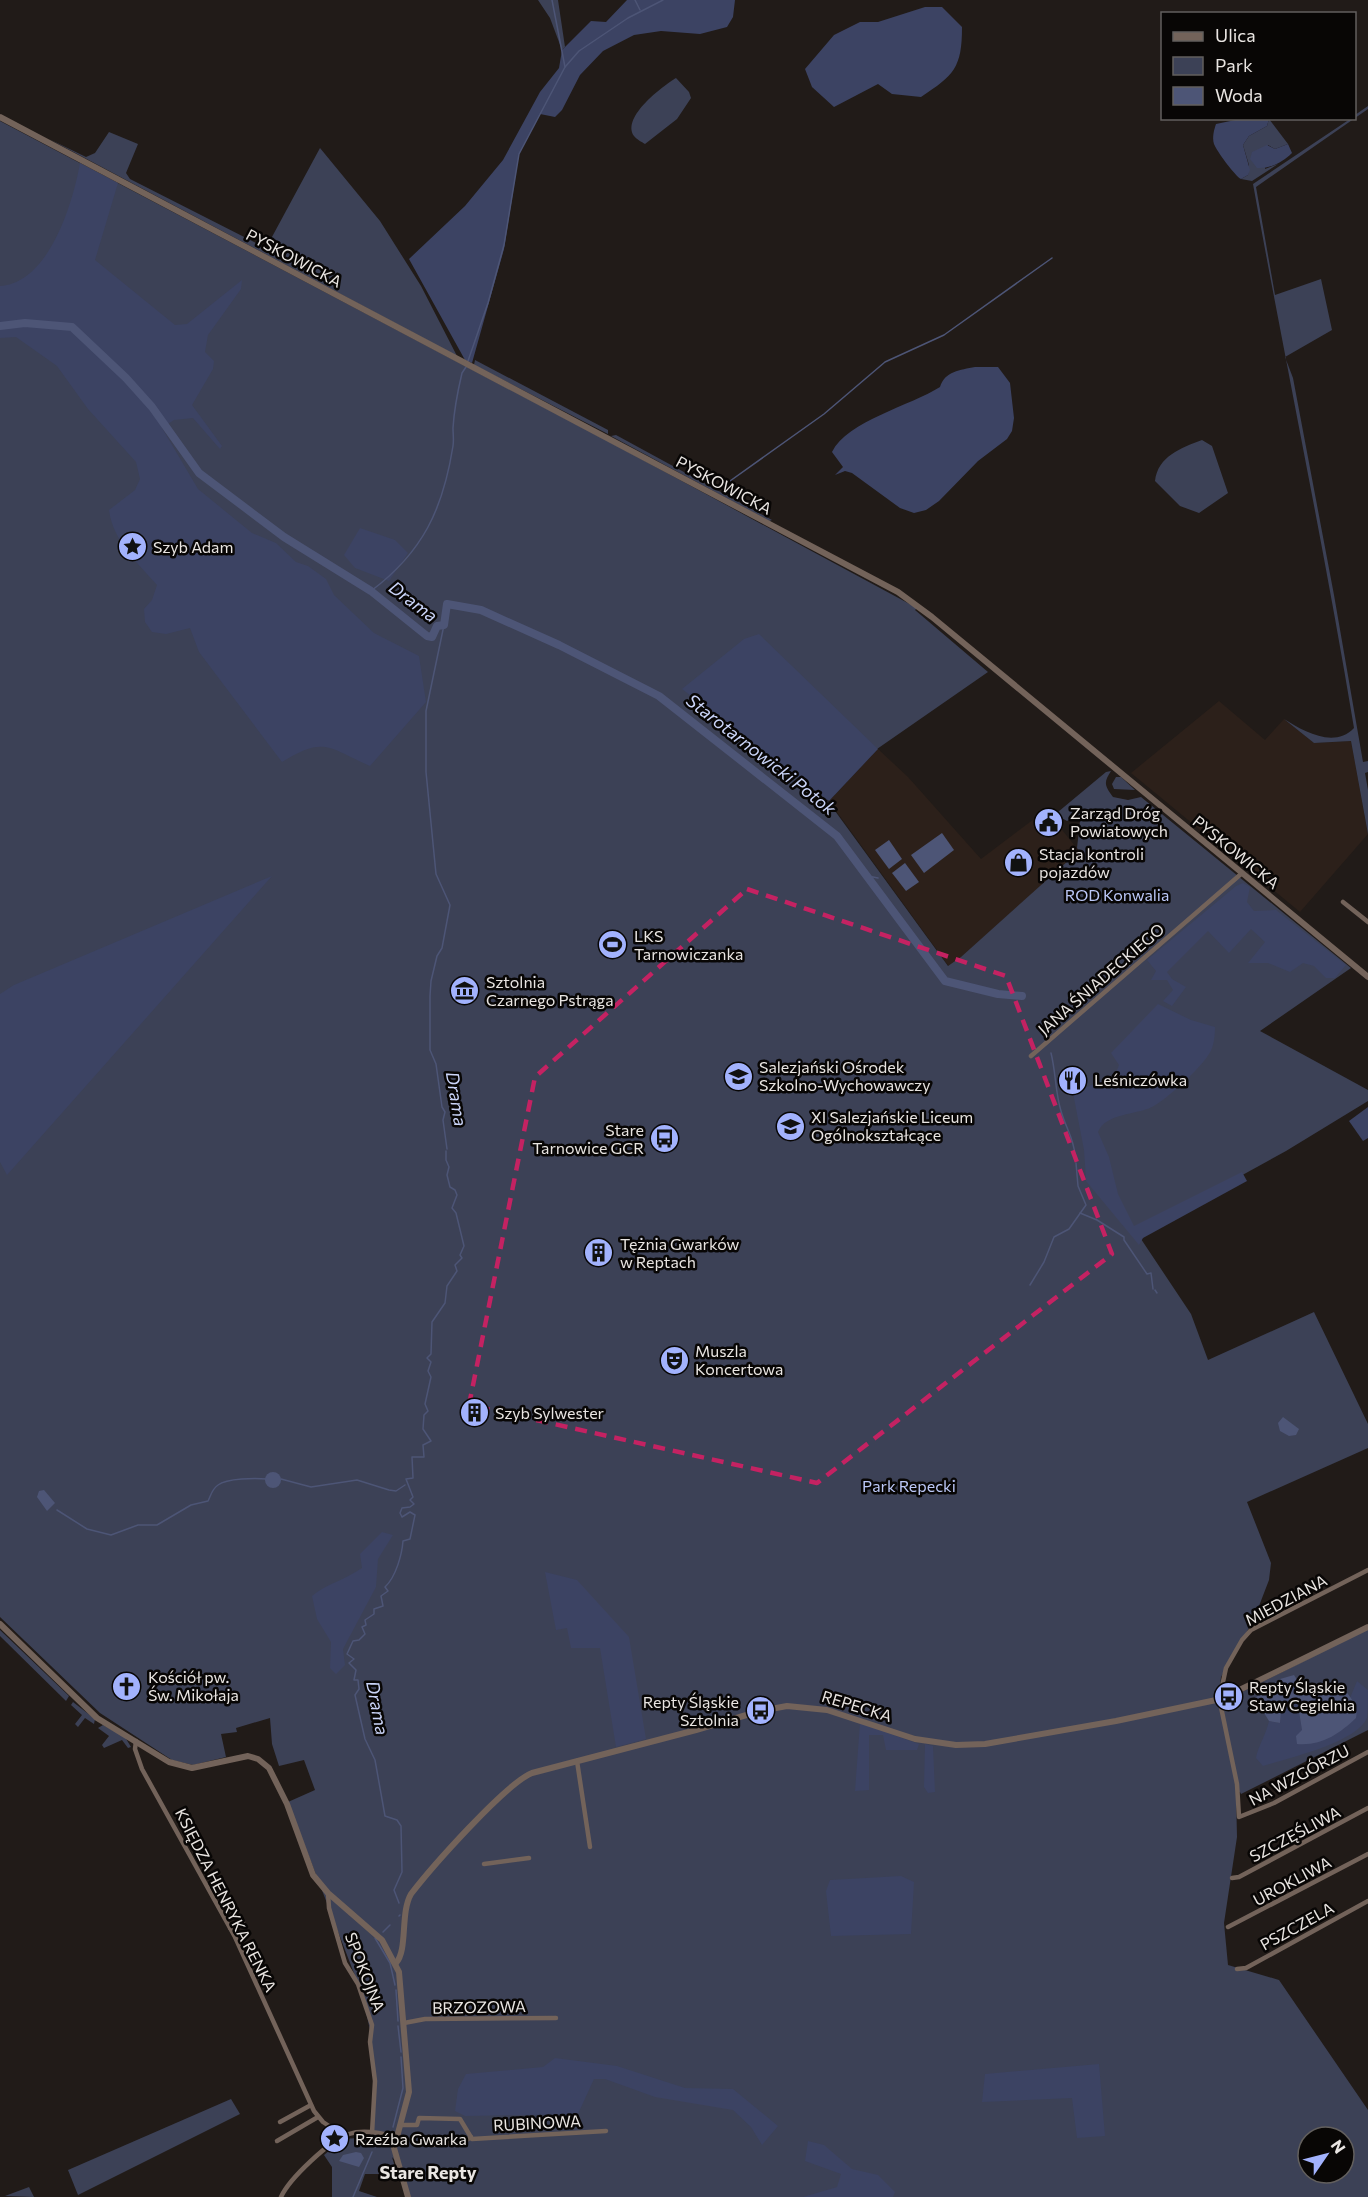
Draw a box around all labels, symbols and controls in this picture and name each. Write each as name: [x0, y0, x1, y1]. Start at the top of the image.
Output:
legend: [1161, 12, 1356, 120]
text: Ulica: [1215, 24, 1256, 46]
text: Park: [1215, 54, 1253, 76]
text: Woda: [1215, 84, 1263, 106]
street label: PYSKOWICKA: [243, 224, 345, 291]
street label: PYSKOWICKA: [673, 451, 775, 518]
place icon: Szyb Adam: [116, 531, 148, 563]
place label: Szyb Adam: [153, 537, 233, 556]
water label: Drama: [385, 576, 442, 626]
water label: Starotarnowicki Potok: [682, 689, 842, 820]
place label: Zarząd Dróg Powiatowych: [1070, 803, 1168, 840]
public building icon: Zarząd Dróg Powiatowych: [1033, 806, 1065, 838]
street label: PYSKOWICKA: [1189, 811, 1283, 892]
place label: Stacja kontroli pojazdów: [1039, 844, 1144, 881]
shop icon: Stacja kontroli pojazdów: [1002, 847, 1034, 879]
park label: ROD Konwalia: [1065, 885, 1169, 904]
street label: JANA ŚNIADECKIEGO: [1034, 919, 1167, 1038]
place label: LKS Tarnowiczanka: [634, 926, 743, 963]
sports icon: LKS Tarnowiczanka: [597, 929, 629, 961]
place label: Sztolnia Czarnego Pstrąga: [486, 972, 614, 1009]
museum icon: Sztolnia Czarnego Pstrąga: [449, 975, 481, 1007]
place label: Salezjański Ośrodek Szkolno-Wychowawczy: [759, 1057, 931, 1094]
school or university icon: Salezjański Ośrodek Szkolno-Wychowawczy: [722, 1060, 754, 1092]
restaurant icon: Leśniczówka: [1057, 1064, 1089, 1096]
water label: Drama: [442, 1070, 472, 1128]
place label: Leśniczówka: [1094, 1070, 1187, 1089]
place label: XI Salezjańskie Liceum Ogólnokształcące: [811, 1107, 973, 1144]
school or university icon: XI Salezjańskie Liceum Ogólnokształcące: [774, 1110, 806, 1142]
place label: Stare Tarnowice GCR: [532, 1120, 644, 1157]
bus stop icon: Stare Tarnowice GCR: [649, 1123, 681, 1155]
place label: Tężnia Gwarków w Reptach: [620, 1234, 739, 1271]
building icon: Tężnia Gwarków w Reptach: [583, 1237, 615, 1269]
place label: Muszla Koncertowa: [695, 1341, 783, 1378]
theatre icon: Muszla Koncertowa: [658, 1344, 690, 1376]
building icon: Szyb Sylwester: [458, 1397, 490, 1429]
place label: Szyb Sylwester: [495, 1403, 605, 1422]
park label: Park Repecki: [862, 1476, 956, 1495]
street label: MIEDZIANA: [1242, 1570, 1330, 1629]
place label: Kościół pw. Św. Mikołaja: [148, 1667, 239, 1704]
church icon: Kościół pw. Św. Mikołaja: [111, 1670, 143, 1702]
place label: Repty Śląskie Staw Cegielnia: [1249, 1677, 1355, 1714]
water label: Drama: [362, 1679, 394, 1737]
bus stop icon: Repty Śląskie Staw Cegielnia: [1212, 1680, 1244, 1712]
street label: REPECKA: [820, 1686, 895, 1725]
place label: Repty Śląskie Sztolnia: [643, 1692, 739, 1729]
bus stop icon: Repty Śląskie Sztolnia: [744, 1695, 776, 1727]
street label: NA WZGÓRZU: [1245, 1740, 1352, 1809]
street label: SZCZĘŚLIWA: [1246, 1802, 1344, 1865]
street label: KSIĘDZA HENRYKA RENKA: [172, 1805, 281, 1995]
street label: UROKLIWA: [1249, 1852, 1334, 1909]
street label: PSZCZELA: [1257, 1898, 1337, 1954]
street label: SPOKOJNA: [342, 1929, 389, 2014]
street label: BRZOZOWA: [432, 1996, 526, 2017]
street label: RUBINOWA: [493, 2111, 581, 2134]
place icon: Rzeźba Gwarka: [318, 2123, 350, 2155]
north arrow: [1296, 2125, 1356, 2185]
place label: Rzeźba Gwarka: [355, 2129, 467, 2148]
text: N: [1327, 2136, 1350, 2156]
district label: Stare Repty: [379, 2161, 477, 2183]

